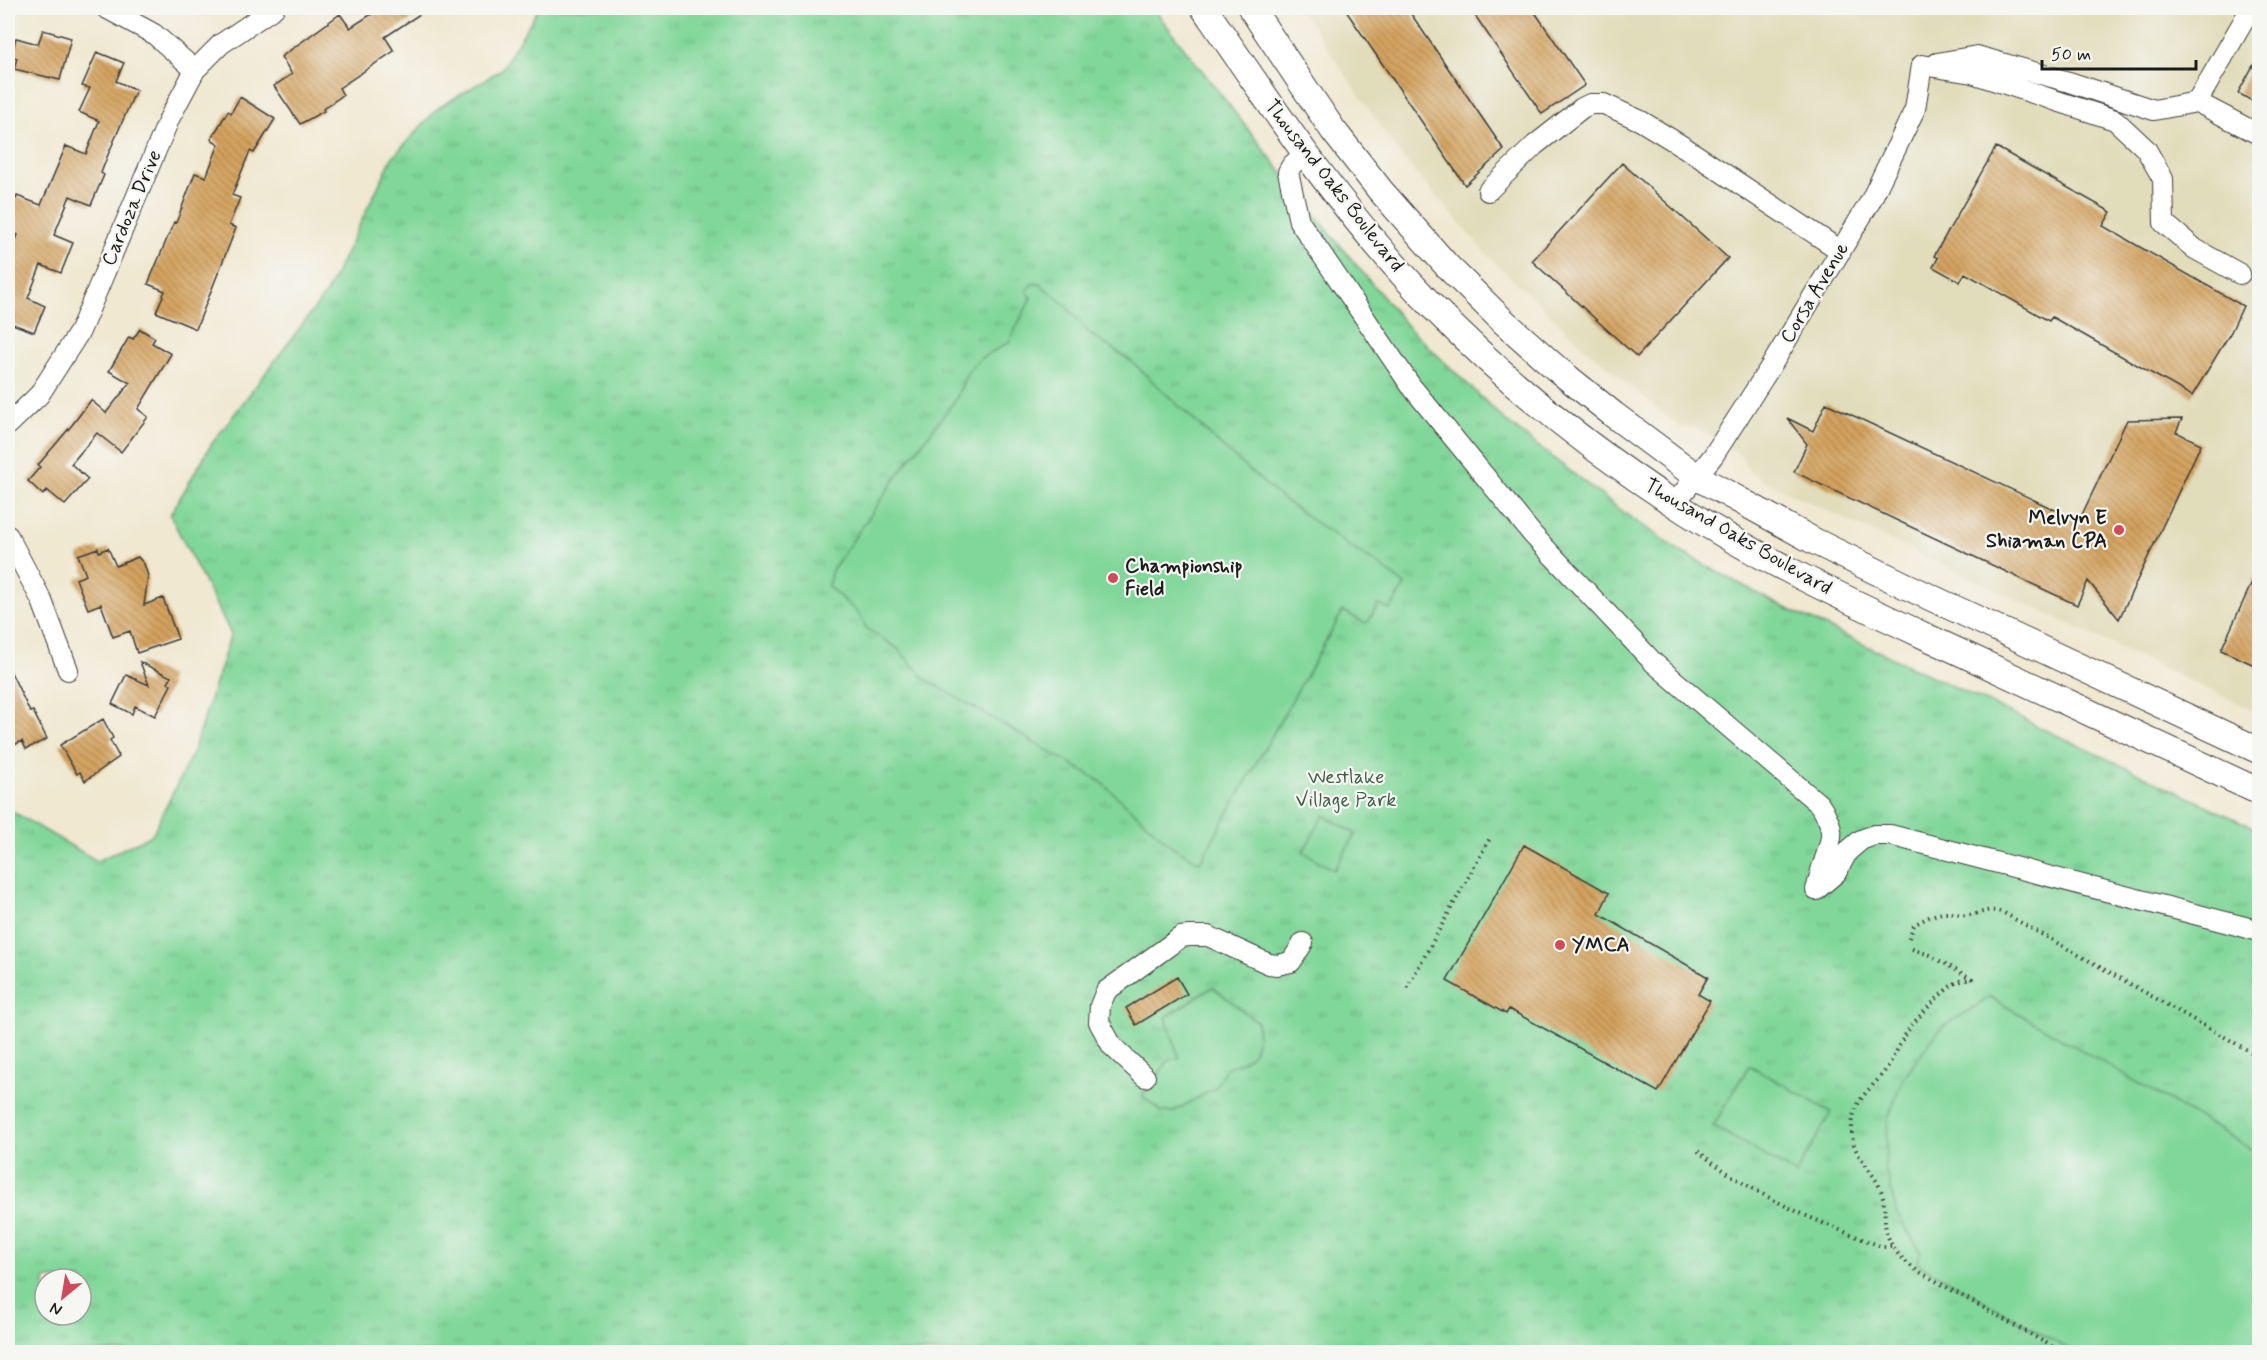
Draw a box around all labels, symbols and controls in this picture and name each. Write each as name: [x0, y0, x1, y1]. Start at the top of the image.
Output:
scale bar: [2042, 33, 2196, 71]
text: 50 m: [2051, 43, 2091, 67]
street label: Thousand Oaks Boulevard: [1258, 94, 1410, 278]
street label: Cardoza Drive: [95, 146, 169, 270]
street label: Corsa Avenue: [1774, 237, 1856, 349]
street label: Thousand Oaks Boulevard: [1639, 472, 1837, 602]
place label: Melvyn E Shiaman CPA: [1986, 505, 2107, 555]
marker: Melvyn E Shiaman CPA: [2112, 523, 2126, 537]
place label: Championship Field: [1125, 553, 1243, 603]
marker: Championship Field: [1106, 571, 1120, 585]
park label: Westlake Village Park: [1296, 764, 1396, 814]
place label: YMCA: [1572, 932, 1630, 959]
marker: YMCA: [1553, 938, 1567, 952]
north arrow: [33, 1267, 93, 1327]
text: N: [46, 1297, 66, 1320]

